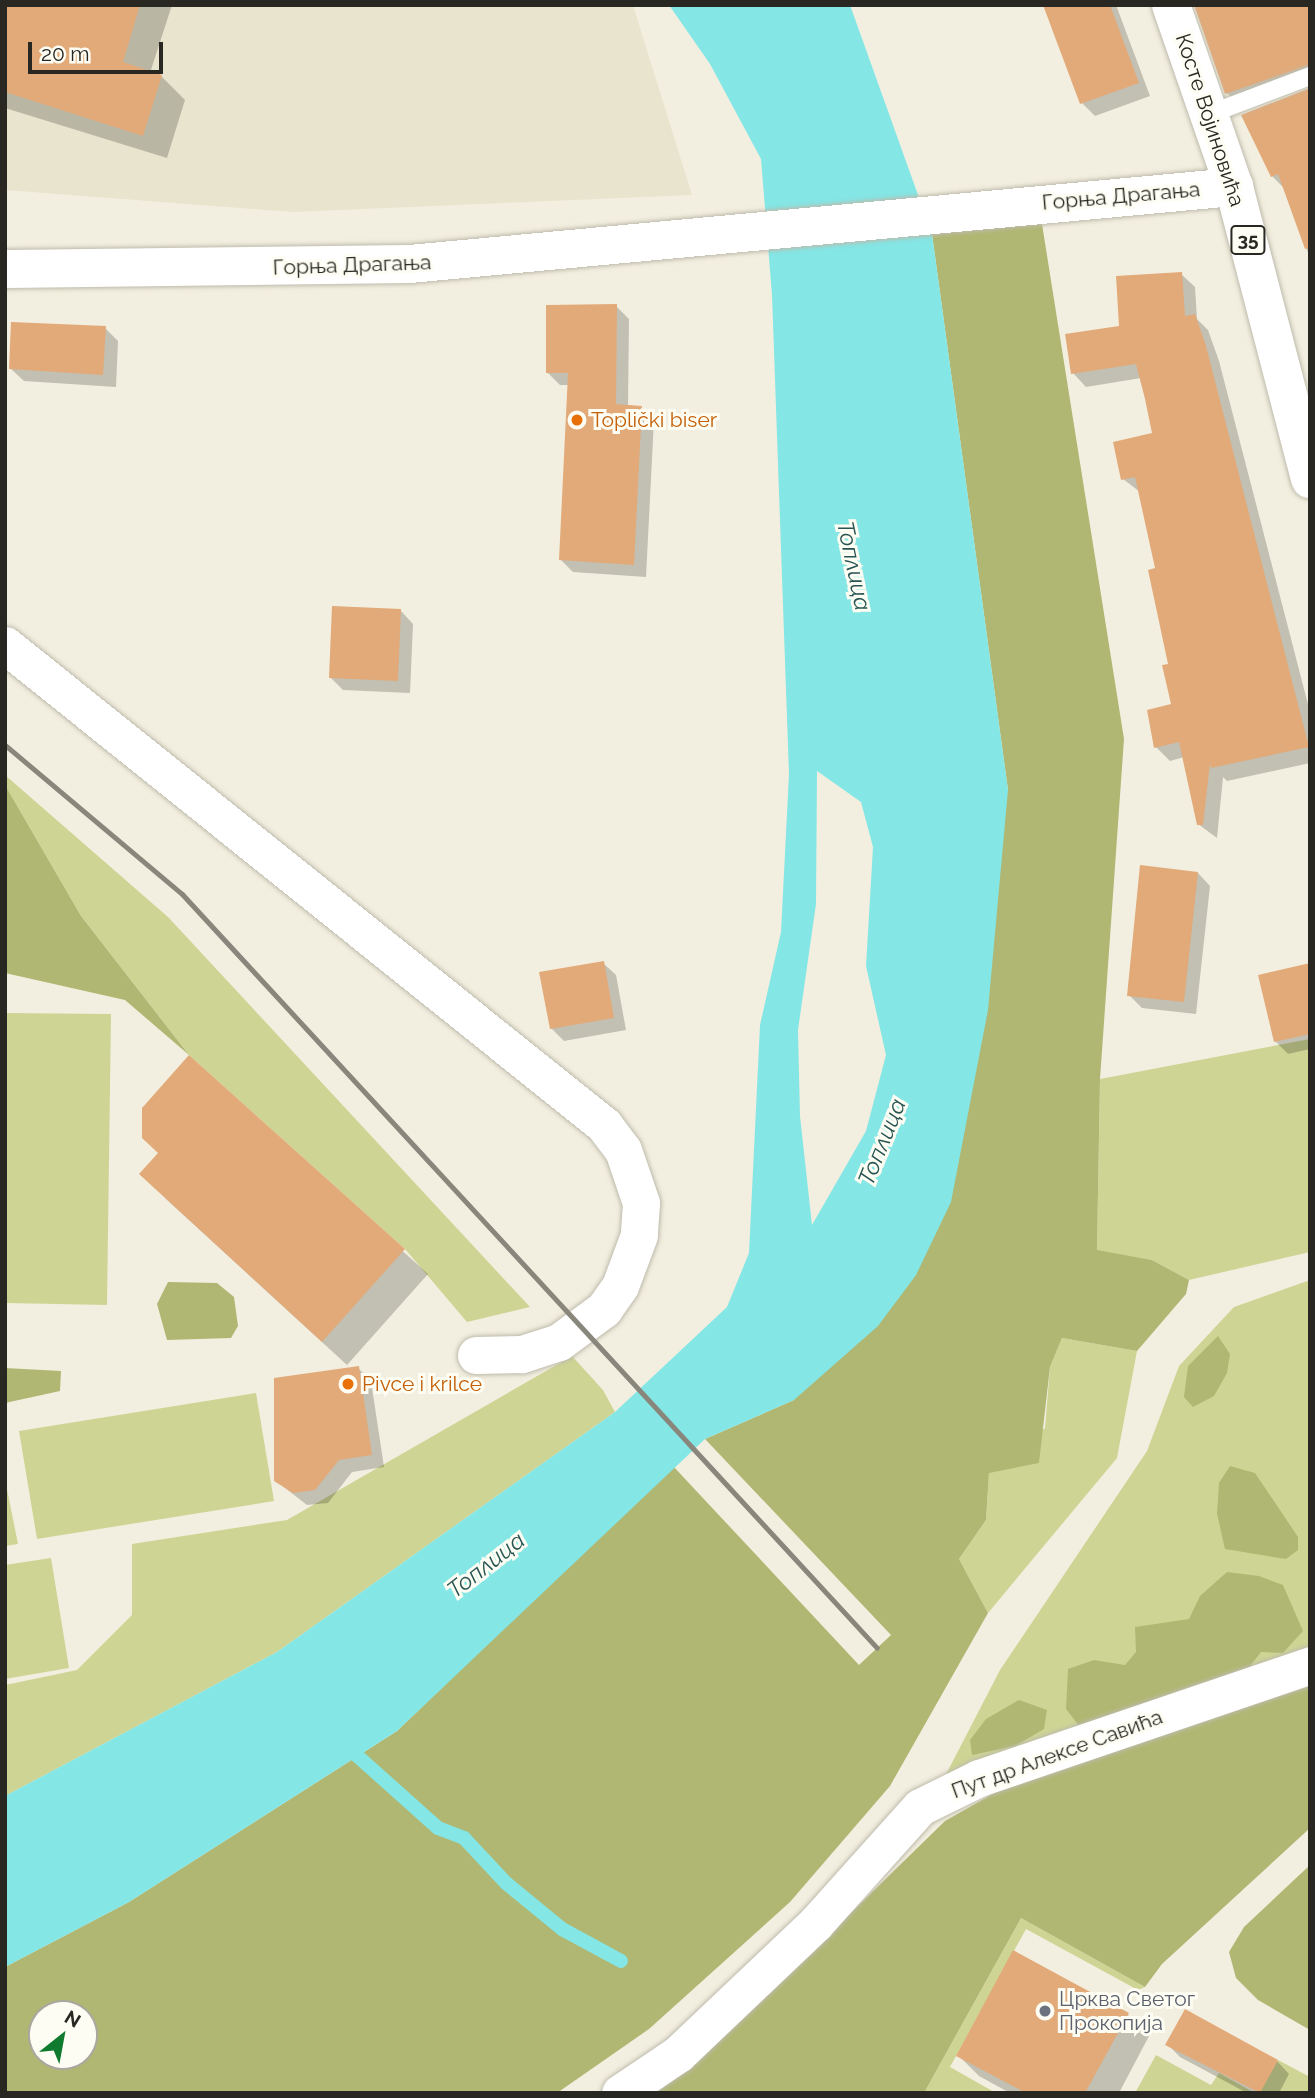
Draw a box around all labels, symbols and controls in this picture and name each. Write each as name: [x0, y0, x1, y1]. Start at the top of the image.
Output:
scale bar: [32, 28, 166, 72]
street label: Косте Војиновића: [1170, 30, 1250, 210]
text: 20 m: [41, 41, 89, 66]
street label: Горња Драгања: [1041, 177, 1201, 215]
road number: 35: [1229, 224, 1267, 256]
street label: Горња Драгања: [272, 250, 432, 280]
place label: Toplički biser: [591, 407, 717, 433]
marker: Toplički biser: [569, 412, 585, 428]
water label: Топлица: [831, 519, 877, 613]
water label: Топлица: [852, 1095, 912, 1189]
place label: Pivce i krilce: [362, 1371, 482, 1397]
marker: Pivce i krilce: [340, 1376, 356, 1392]
water label: Топлица: [442, 1526, 530, 1604]
street label: Пут др Алексе Савића: [948, 1704, 1166, 1804]
place label: Црква Светог Прокопија: [1059, 1986, 1195, 2036]
north arrow: [28, 2000, 98, 2070]
marker: Црква Светог Прокопија: [1037, 2003, 1053, 2019]
text: N: [61, 2006, 85, 2032]

